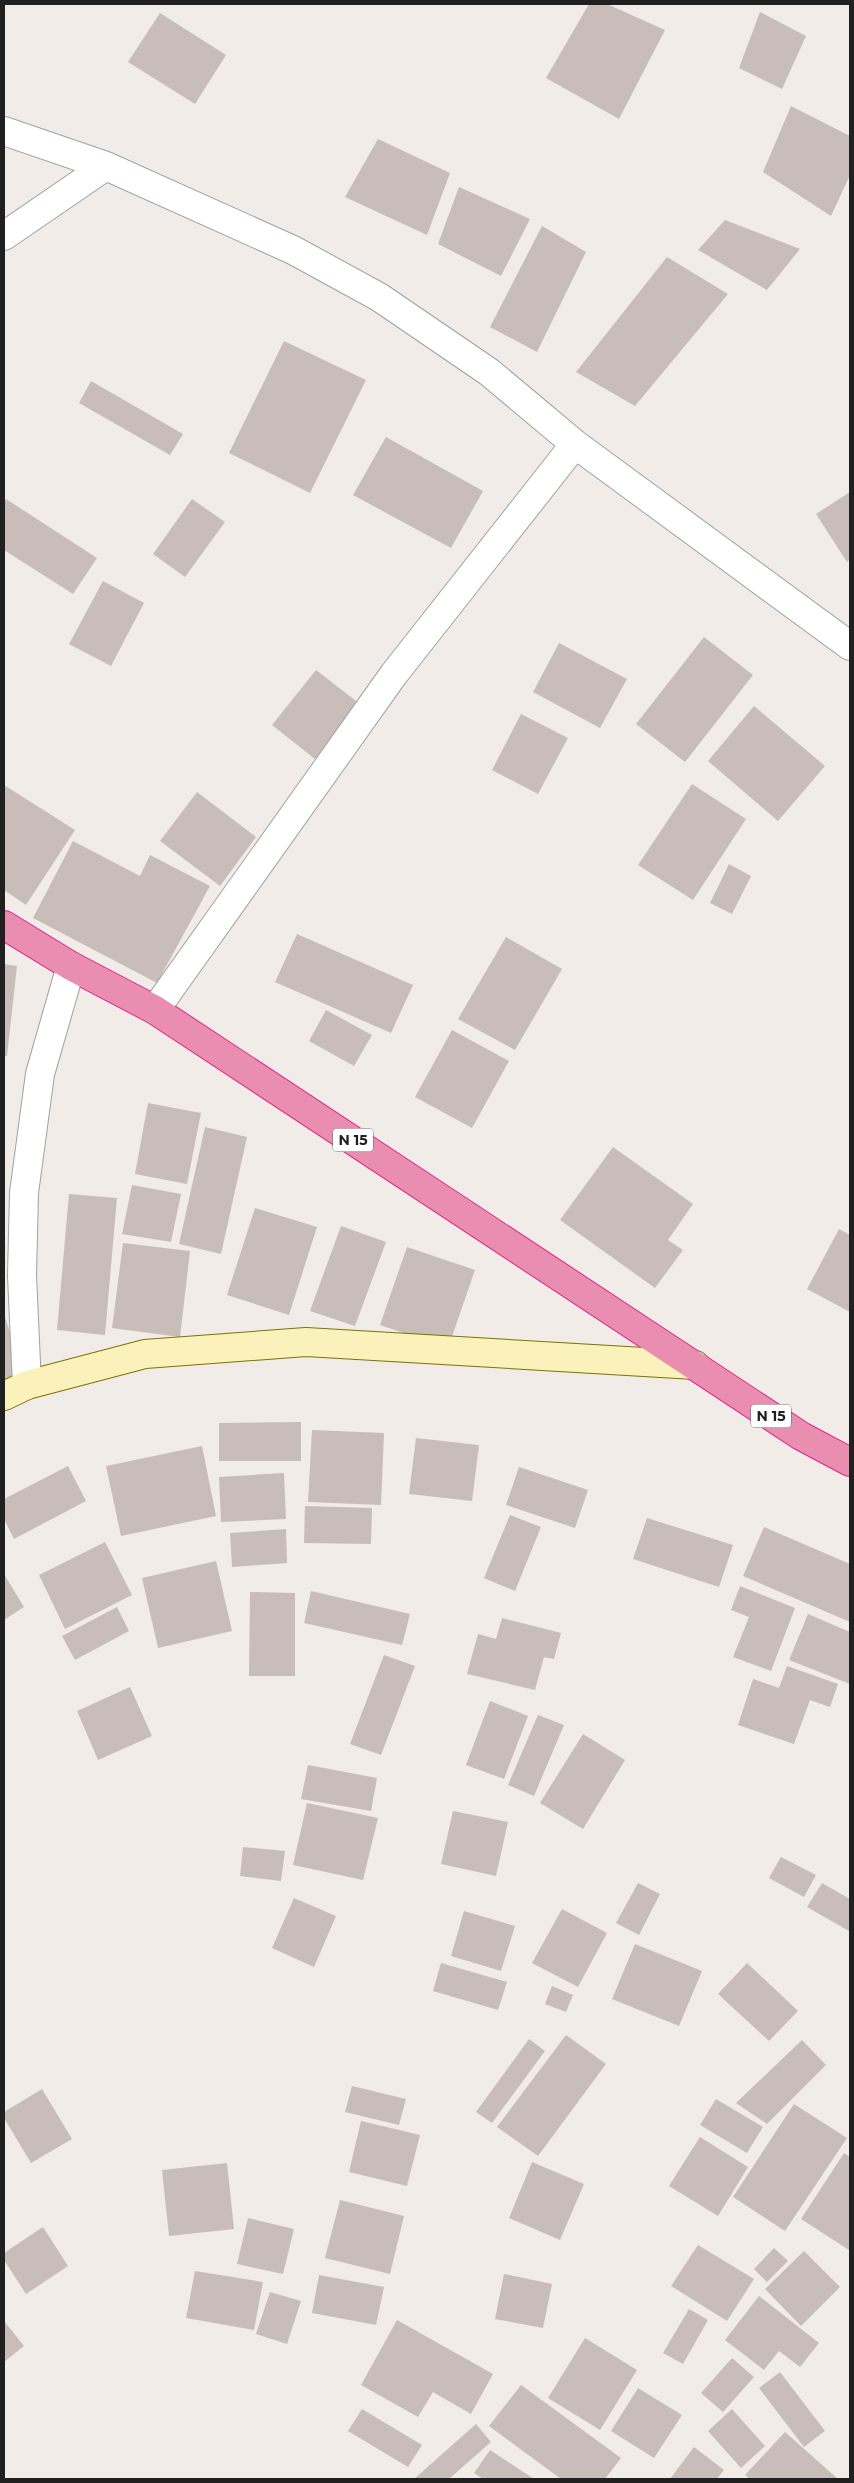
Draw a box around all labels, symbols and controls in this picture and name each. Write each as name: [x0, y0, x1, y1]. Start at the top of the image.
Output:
road number: N 15: [333, 1128, 373, 1152]
road number: N 15: [751, 1404, 791, 1428]

